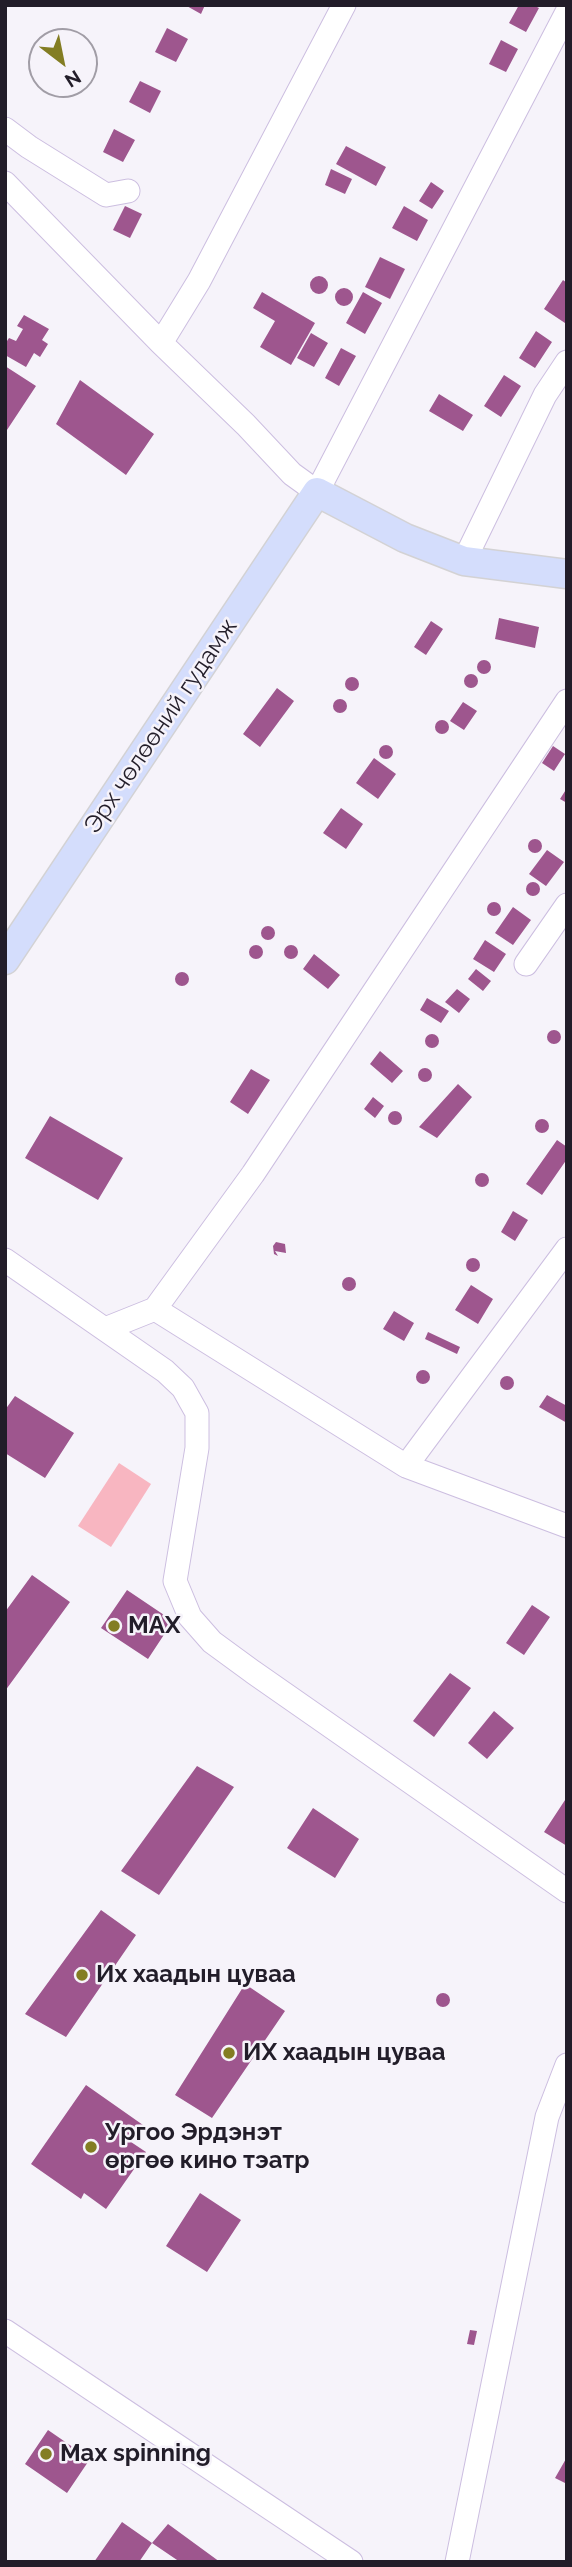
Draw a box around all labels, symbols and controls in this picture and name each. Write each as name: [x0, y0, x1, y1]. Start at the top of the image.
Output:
north arrow: [28, 28, 98, 98]
text: N: [61, 66, 85, 92]
street label: Эрх чөлөөний гудамж: [78, 613, 244, 839]
place label: МАХ: [128, 1612, 180, 1640]
marker: МАХ: [106, 1618, 122, 1634]
place label: Их хаадын цуваа: [96, 1961, 296, 1989]
marker: Их хаадын цуваа: [74, 1967, 90, 1983]
place label: ИХ хаадын цуваа: [243, 2039, 445, 2067]
marker: ИХ хаадын цуваа: [221, 2045, 237, 2061]
place label: Ургоо Эрдэнэт өргөө кино тэатр: [105, 2119, 309, 2175]
marker: Ургоо Эрдэнэт өргөө кино тэатр: [83, 2139, 99, 2155]
place label: Max spinning: [60, 2440, 211, 2468]
marker: Max spinning: [38, 2446, 54, 2462]

